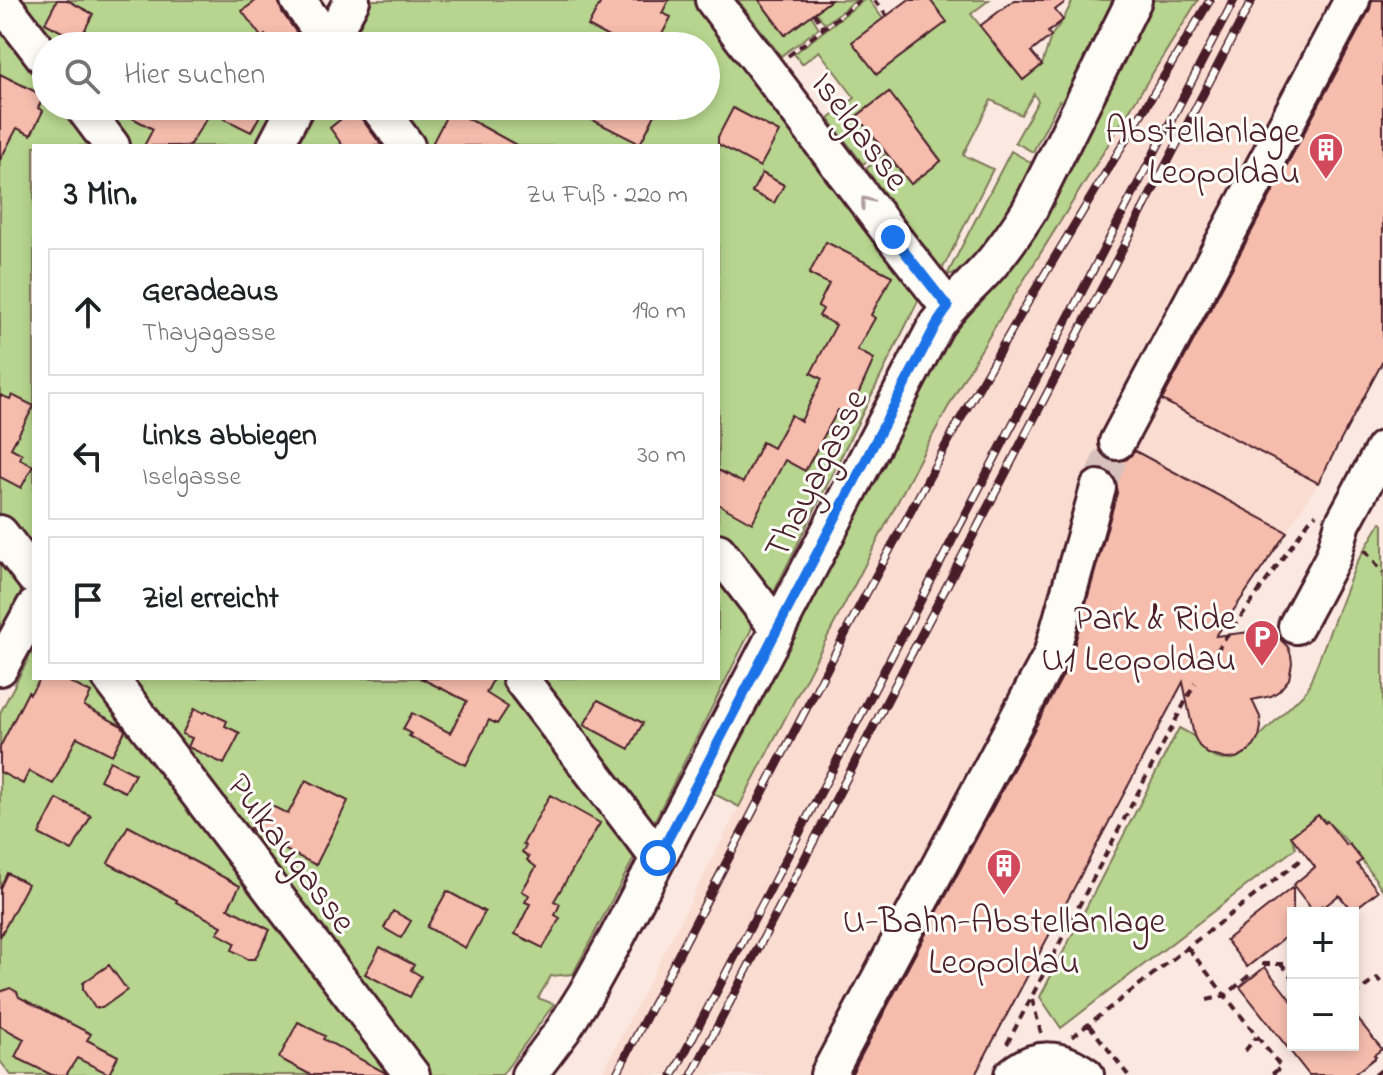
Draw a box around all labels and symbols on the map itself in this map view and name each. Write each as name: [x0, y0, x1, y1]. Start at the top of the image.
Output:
street label: Iselgasse: [796, 62, 921, 204]
place label: Abstellanlage Leopoldau: [1105, 107, 1301, 201]
building icon: Abstellanlage Leopoldau: [1307, 131, 1345, 181]
one-way arrow: [861, 196, 875, 211]
route end: [875, 219, 911, 255]
street label: Thayagasse: [752, 380, 884, 570]
place label: Park & Ride U1 Leopoldau: [1041, 594, 1237, 688]
parking icon: Park & Ride U1 Leopoldau: [1243, 618, 1281, 668]
street label: Pulkaugasse: [211, 763, 368, 947]
route start: [640, 840, 676, 876]
building icon: U-Bahn-Abstellanlage Leopoldau: [985, 847, 1023, 897]
place label: U-Bahn-Abstellanlage Leopoldau: [842, 897, 1166, 991]

